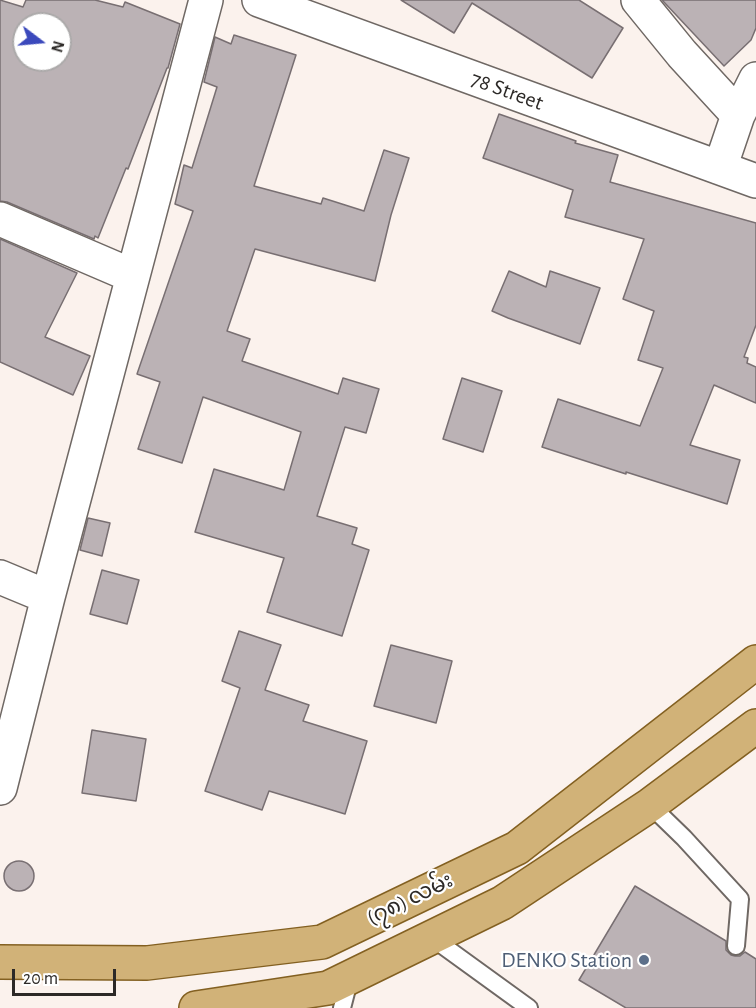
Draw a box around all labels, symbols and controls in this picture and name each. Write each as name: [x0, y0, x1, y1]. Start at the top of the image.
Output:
north arrow: [12, 12, 72, 72]
text: N: [48, 39, 67, 54]
street label: 78 Street: [467, 66, 547, 116]
street label: (၇၈) လမ်း: [363, 867, 457, 931]
place label: DENKO Station: [501, 947, 632, 973]
marker: DENKO Station: [637, 953, 651, 967]
scale bar: [15, 957, 118, 995]
text: 20 m: [23, 970, 58, 988]

